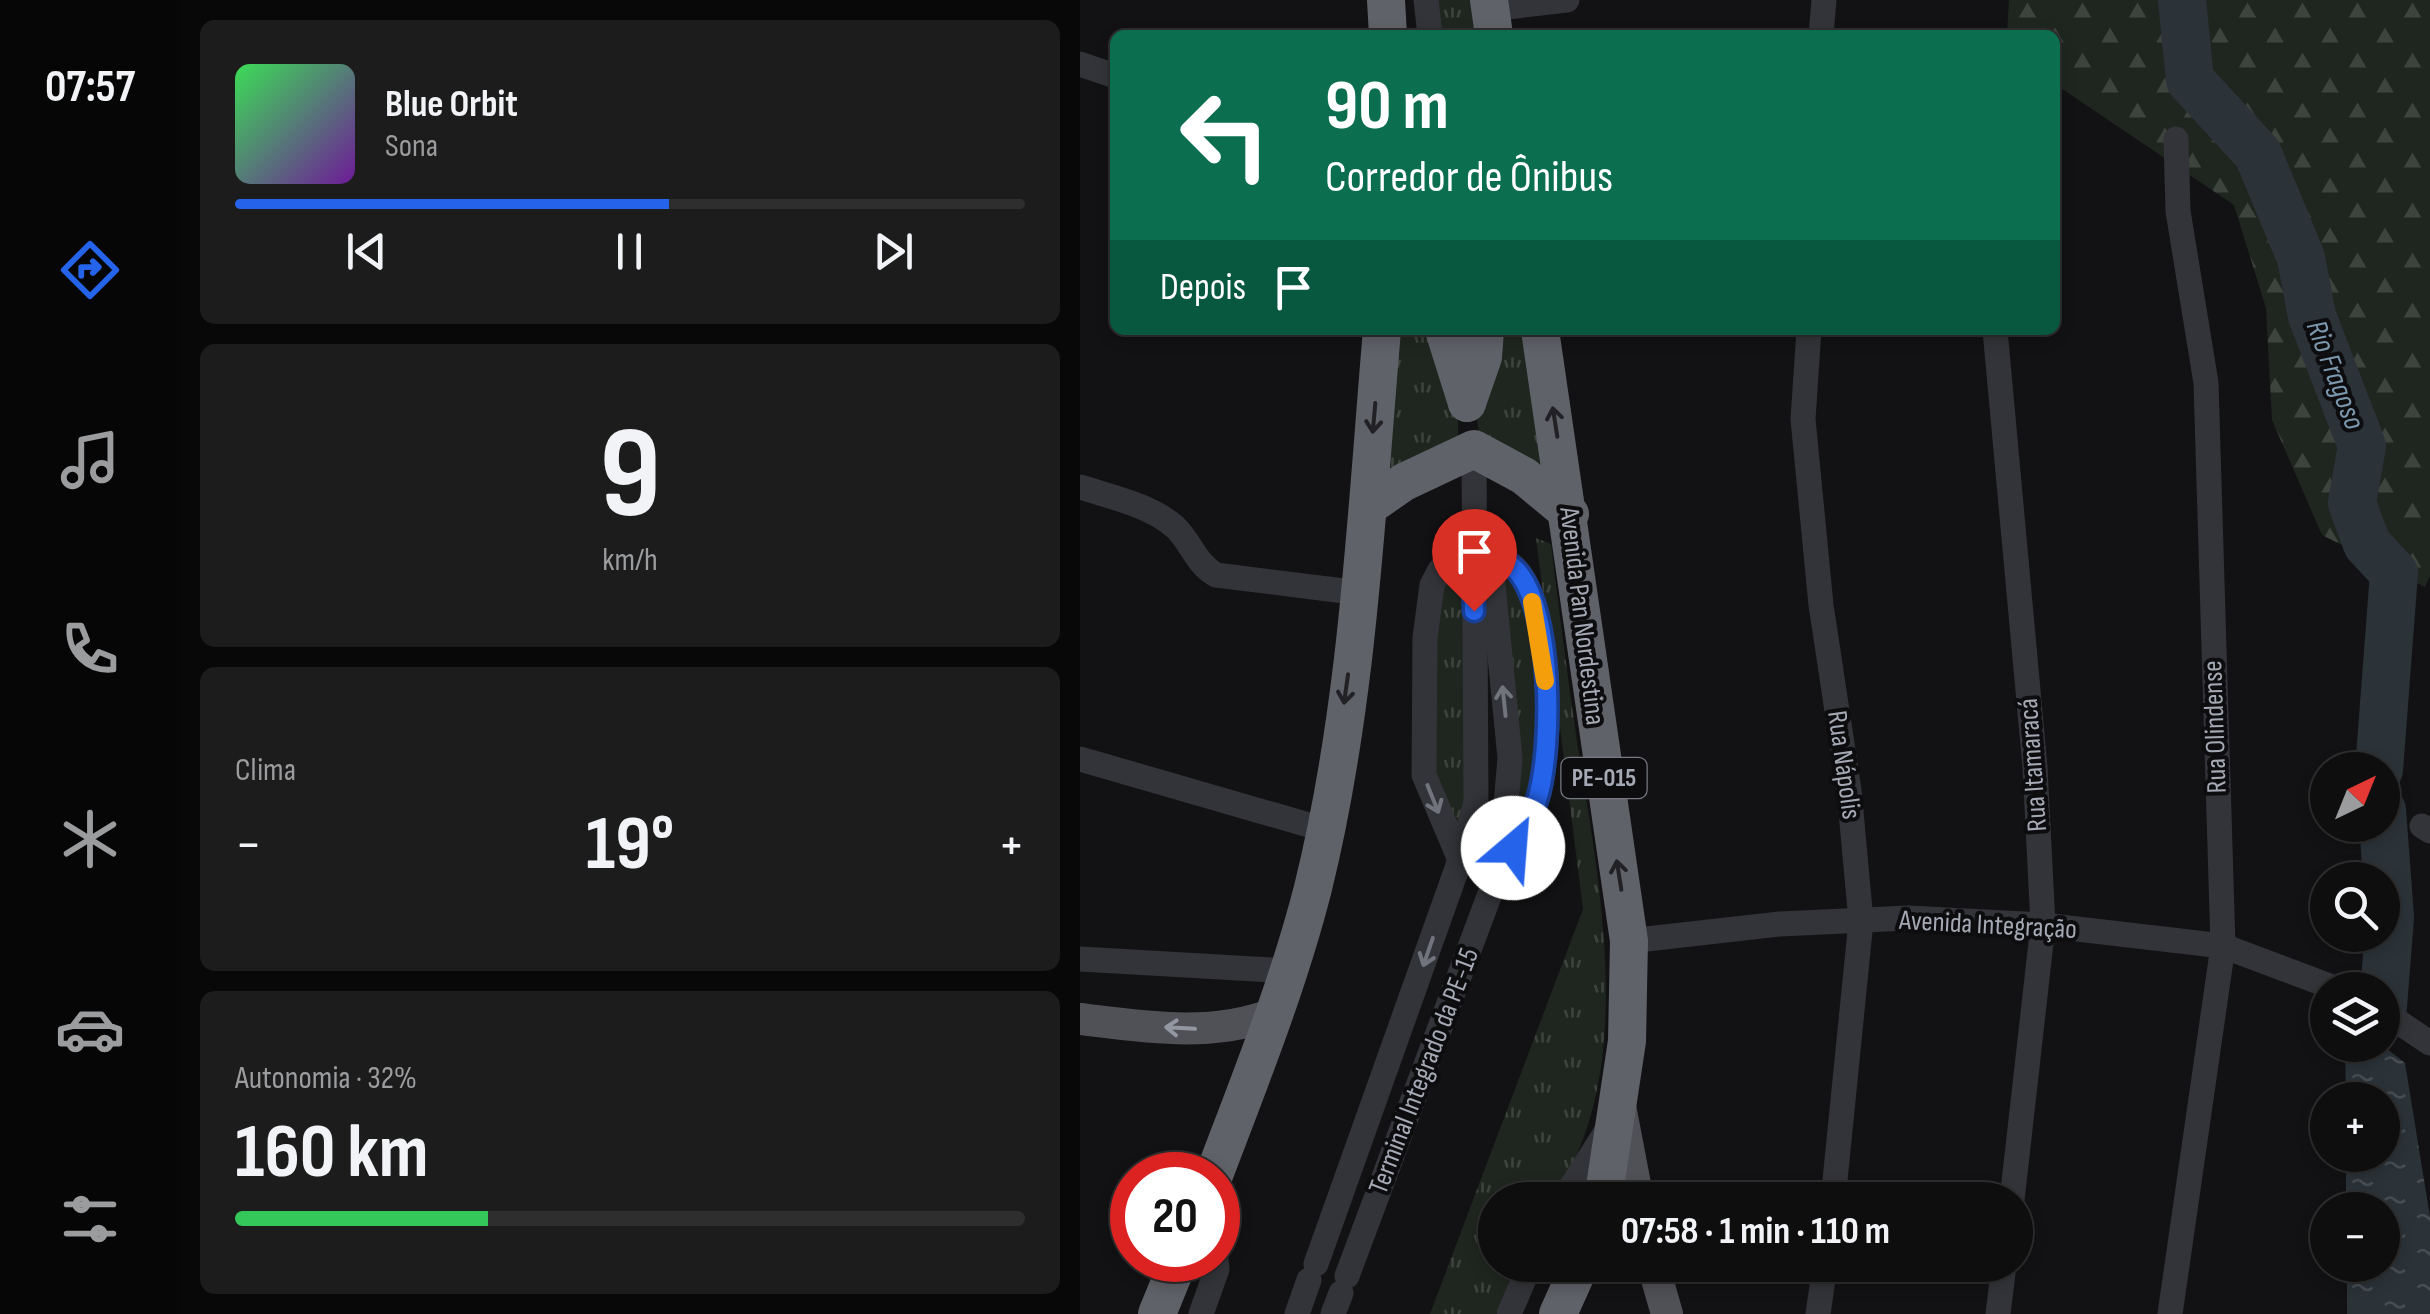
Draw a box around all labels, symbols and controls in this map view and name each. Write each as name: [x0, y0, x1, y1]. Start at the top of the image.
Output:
text: 07:57: [45, 60, 135, 115]
text: 90 m: [1325, 65, 1449, 149]
icon: left: [1160, 70, 1290, 200]
text: Blue Orbit: [385, 82, 518, 127]
text: Sona: [385, 127, 438, 166]
text: Corredor de Ônibus: [1325, 150, 1613, 205]
icon: previous: [339, 224, 394, 279]
icon: pause: [602, 224, 657, 279]
icon: next: [866, 224, 921, 279]
icon: directions: [55, 235, 125, 305]
icon: arrive: [1266, 260, 1321, 315]
text: Depois: [1160, 265, 1246, 310]
water label: Rio Fragoso: [2298, 315, 2372, 435]
text: 9: [599, 398, 661, 554]
one-way arrow: [1365, 402, 1384, 434]
one-way arrow: [1545, 406, 1564, 439]
icon: music: [55, 425, 125, 495]
street label: Avenida Pan Nordestina: [1552, 504, 1612, 727]
pin: [1432, 509, 1517, 612]
icon: arrive: [1447, 524, 1502, 579]
text: km/h: [602, 541, 658, 580]
icon: phone: [55, 614, 125, 684]
street label: Rua Olindense: [2196, 660, 2234, 794]
one-way arrow: [1337, 673, 1355, 705]
one-way arrow: [1495, 685, 1514, 717]
street label: Rua Itamaracá: [2012, 697, 2054, 833]
street label: Rua Nápolis: [1820, 709, 1868, 821]
text: Clima: [235, 751, 296, 790]
north arrow: [2310, 752, 2400, 842]
map controls: [2310, 752, 2400, 1282]
road number: PE-015: [1562, 758, 1646, 798]
one-way arrow: [1426, 783, 1444, 813]
position arrow: [1461, 796, 1565, 900]
text: 19°: [586, 800, 674, 891]
icon: climate: [55, 804, 125, 874]
text: −: [235, 812, 262, 879]
text: +: [998, 812, 1025, 879]
one-way arrow: [1609, 859, 1628, 891]
button: search: [2310, 862, 2400, 952]
street label: Avenida Integração: [1897, 904, 2078, 946]
one-way arrow: [1418, 936, 1436, 967]
street label: Terminal Integrado da PE-15: [1362, 943, 1486, 1199]
button: layers: [2310, 972, 2400, 1062]
icon: car: [55, 994, 125, 1064]
one-way arrow: [1164, 1018, 1196, 1037]
text: Autonomia · 32%: [235, 1059, 417, 1098]
button: +: [2310, 1082, 2400, 1172]
text: 160 km: [235, 1108, 429, 1199]
speed limit sign: 20: [1110, 1152, 1240, 1282]
icon: filters: [55, 1184, 125, 1254]
button: −: [2310, 1192, 2400, 1282]
text: 07:58 · 1 min · 110 m: [1621, 1209, 1890, 1254]

